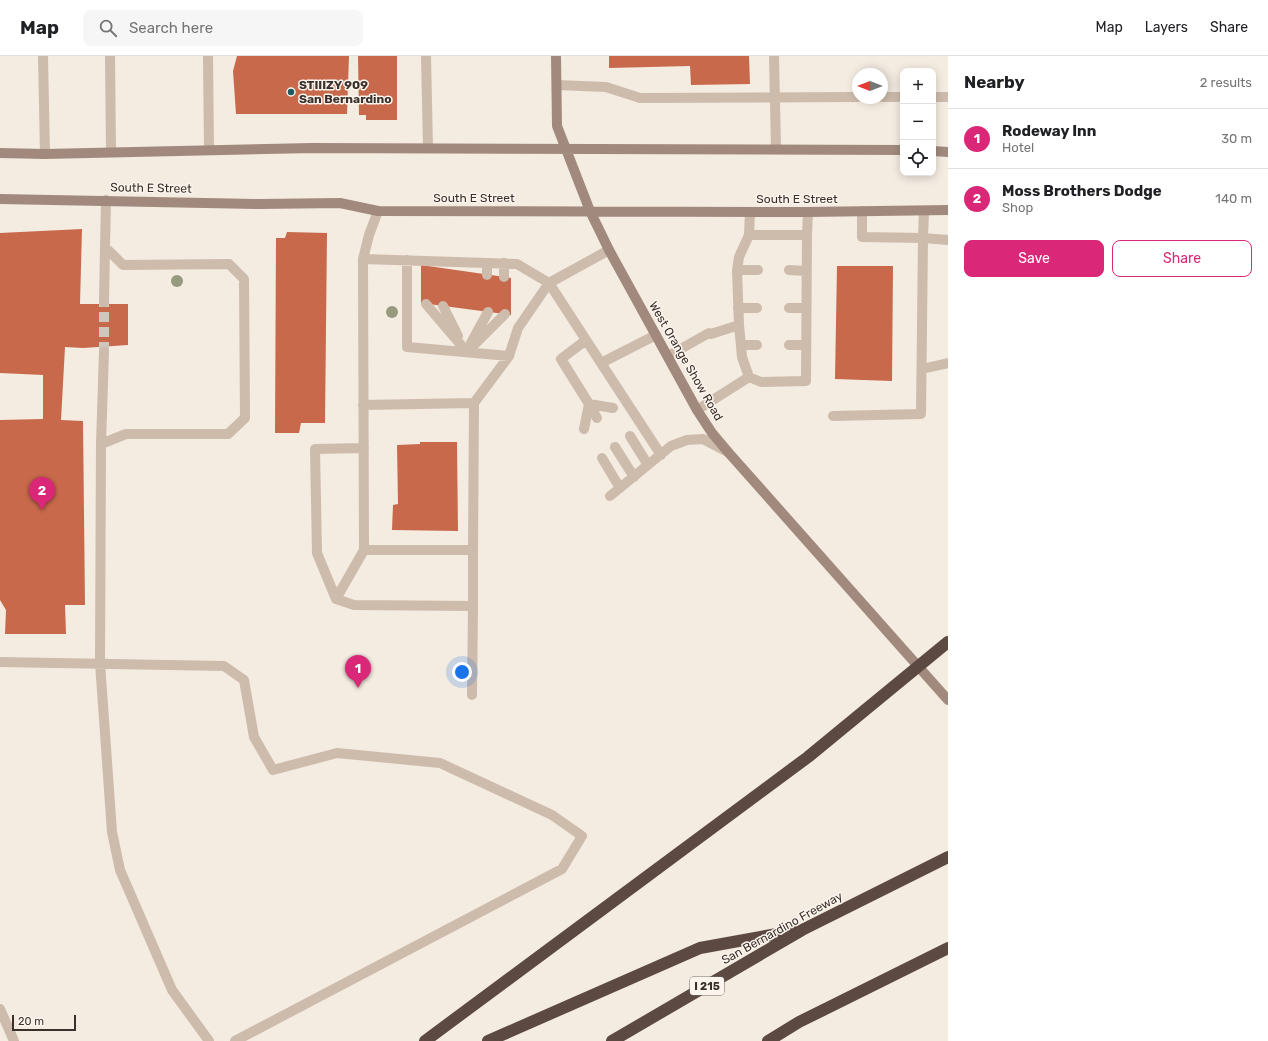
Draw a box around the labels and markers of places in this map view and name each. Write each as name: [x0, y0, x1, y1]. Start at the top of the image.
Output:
place label: STIIIZY 909 San Bernardino: [299, 78, 392, 106]
marker: STIIIZY 909 San Bernardino: [286, 87, 296, 97]
pin: 2: [29, 477, 55, 510]
pin: 1: [345, 655, 371, 688]

